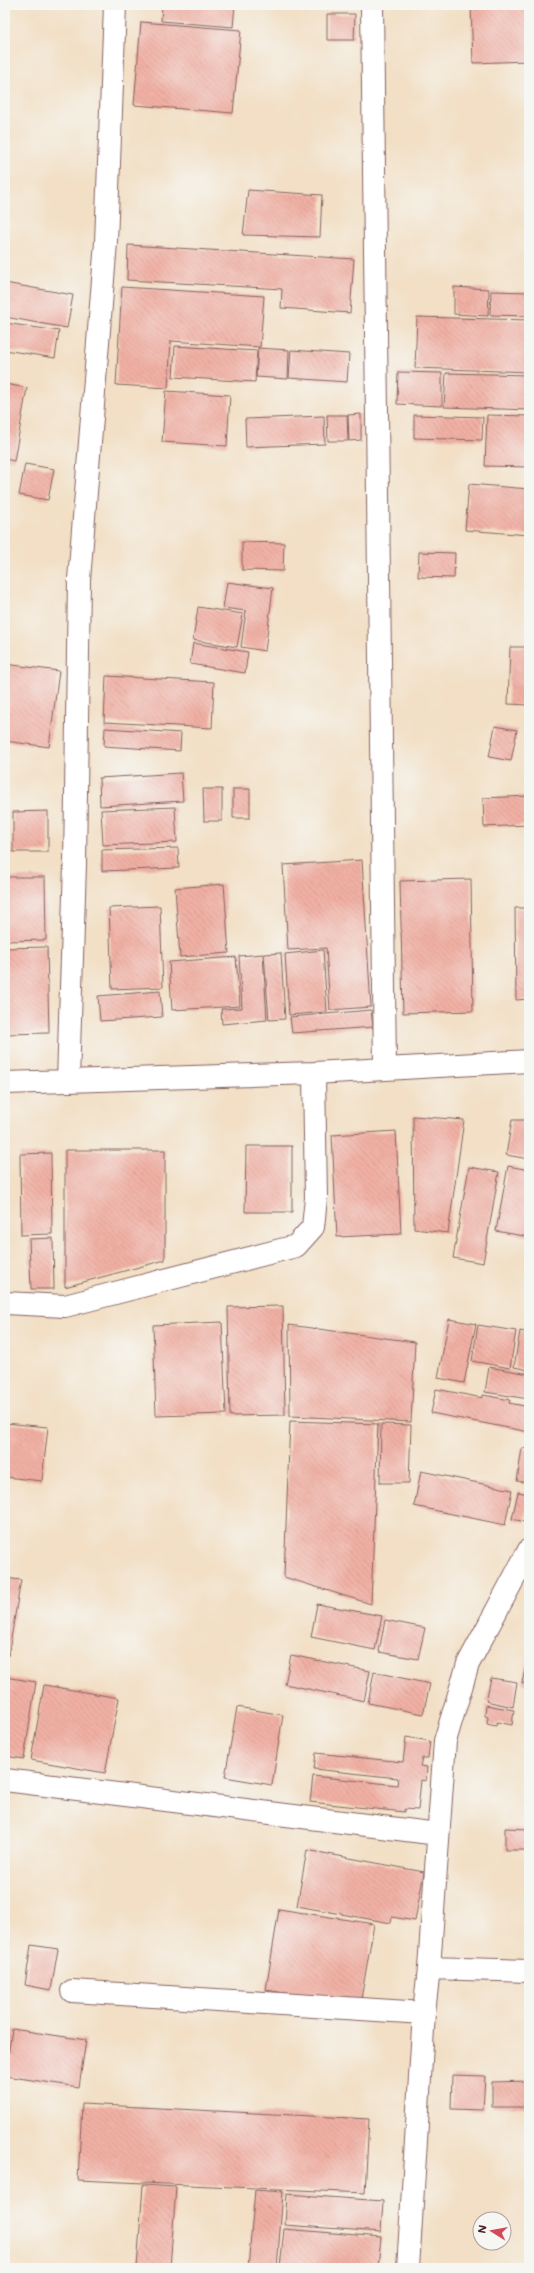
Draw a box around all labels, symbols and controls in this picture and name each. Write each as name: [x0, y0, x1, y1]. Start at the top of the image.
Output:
north arrow: [472, 2211, 512, 2251]
text: N: [474, 2223, 490, 2235]

